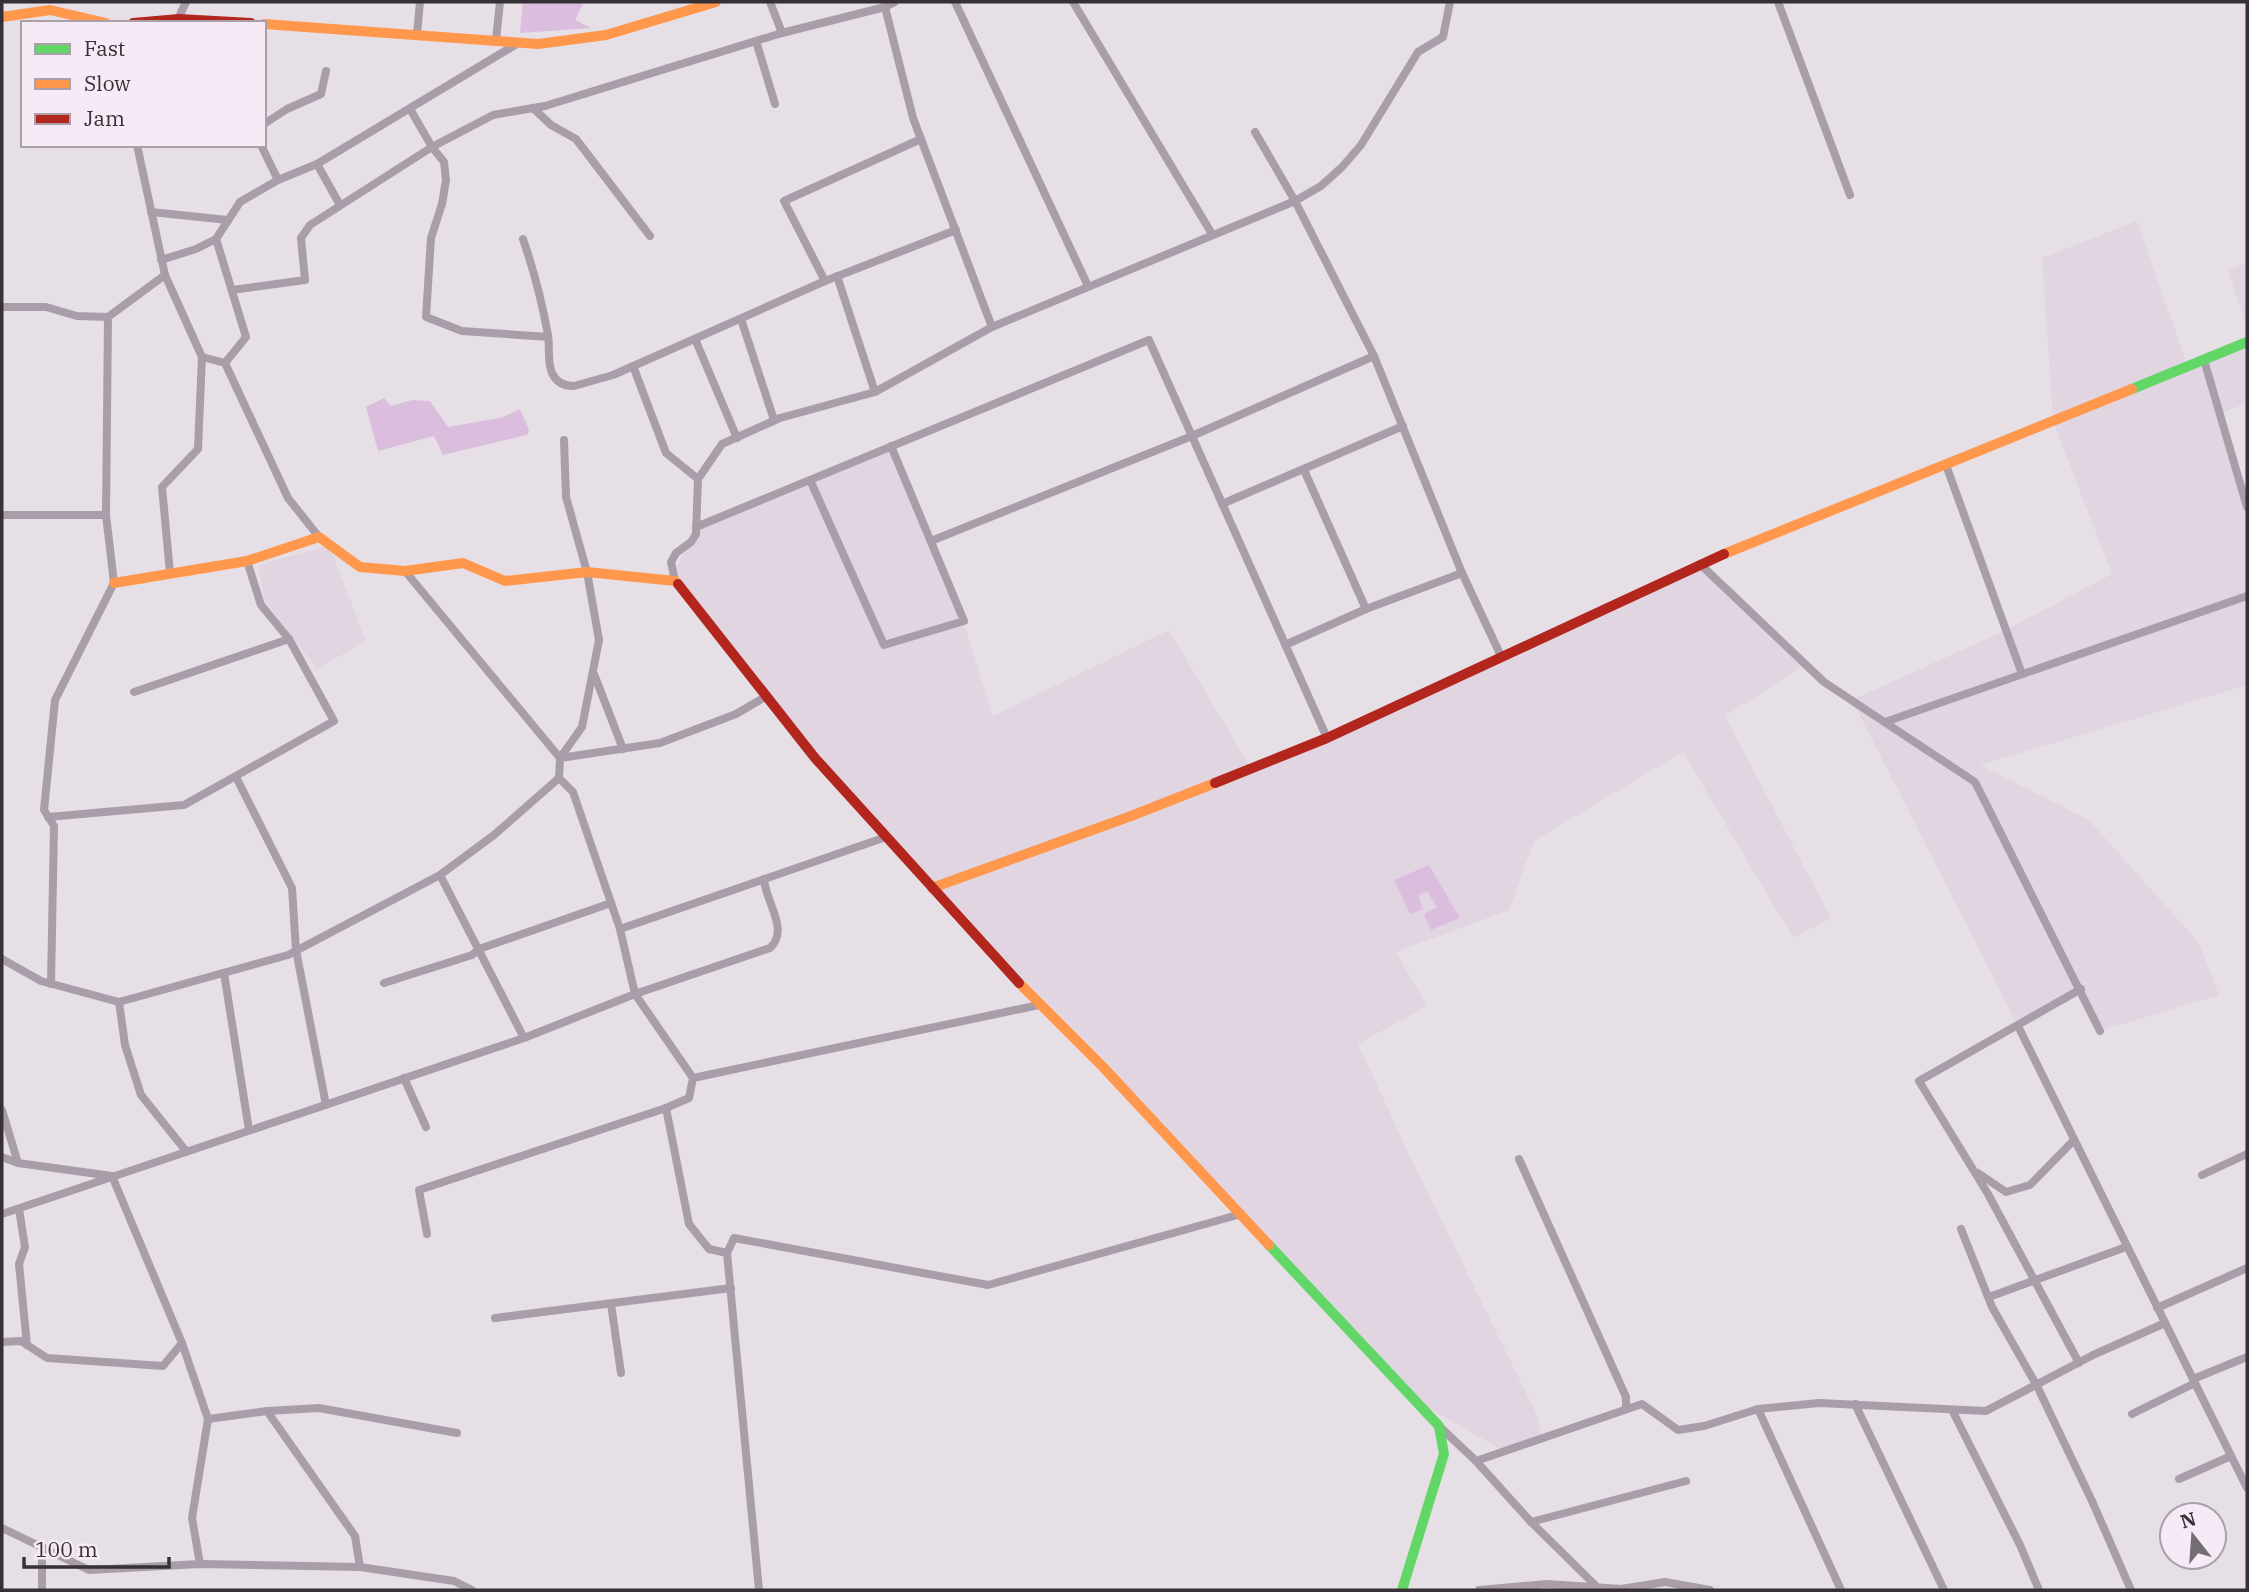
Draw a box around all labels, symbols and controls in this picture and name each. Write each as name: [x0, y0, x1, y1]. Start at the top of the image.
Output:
legend: [21, 21, 266, 147]
text: Fast: [84, 34, 125, 62]
text: Slow: [84, 69, 131, 97]
text: Jam: [84, 104, 125, 132]
north arrow: [2158, 1501, 2228, 1571]
text: N: [2177, 1506, 2199, 1533]
scale bar: [24, 1526, 170, 1570]
text: 100 m: [35, 1535, 98, 1563]

